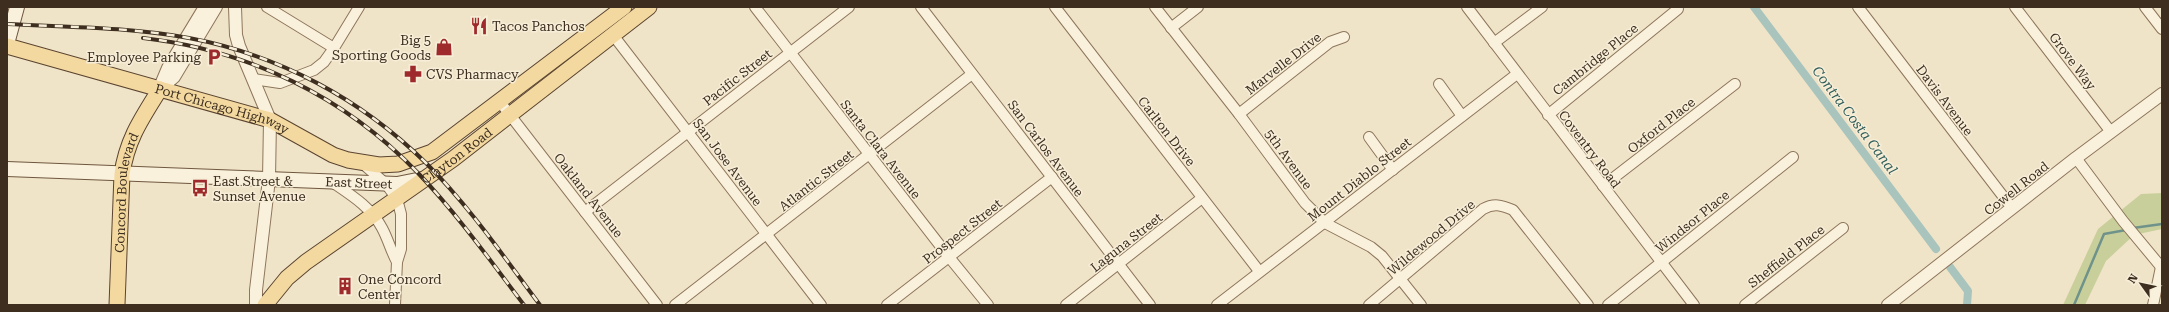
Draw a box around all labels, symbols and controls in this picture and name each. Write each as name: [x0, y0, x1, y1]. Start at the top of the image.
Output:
restaurant icon: Tacos Panchos: [469, 16, 489, 36]
place label: Tacos Panchos: [492, 19, 585, 34]
street label: Cambridge Place: [1550, 20, 1641, 98]
street label: Marvelle Drive: [1243, 29, 1324, 97]
street label: Grove Way: [2046, 30, 2099, 93]
place label: Big 5 Sporting Goods: [332, 33, 431, 63]
shop icon: Big 5 Sporting Goods: [434, 37, 454, 57]
street label: Pacific Street: [700, 46, 775, 109]
parking icon: Employee Parking: [204, 47, 224, 67]
place label: Employee Parking: [87, 50, 202, 65]
street label: Davis Avenue: [1913, 62, 1976, 139]
water label: Contra Costa Canal: [1809, 63, 1901, 177]
pharmacy icon: CVS Pharmacy: [403, 64, 423, 84]
place label: CVS Pharmacy: [426, 67, 519, 82]
street label: Port Chicago Highway: [153, 81, 292, 137]
street label: Carlton Drive: [1135, 94, 1198, 169]
street label: Oxford Place: [1625, 94, 1698, 156]
street label: Santa Clara Avenue: [837, 97, 924, 202]
street label: San Carlos Avenue: [1005, 97, 1087, 199]
street label: Coventry Road: [1556, 108, 1624, 192]
street label: San Jose Avenue: [690, 116, 765, 209]
street label: Clayton Road: [418, 124, 496, 187]
street label: 5th Avenue: [1262, 126, 1315, 192]
street label: Concord Boulevard: [112, 130, 142, 253]
street label: Mount Diablo Street: [1305, 134, 1414, 224]
street label: Atlantic Street: [776, 147, 857, 214]
street label: Oakland Avenue: [551, 150, 626, 240]
street label: Cowell Road: [1981, 158, 2052, 218]
place label: East Street & Sunset Avenue: [213, 174, 306, 204]
street label: East Street: [325, 174, 393, 192]
bus stop icon: East Street & Sunset Avenue: [190, 178, 210, 198]
street label: Windsor Place: [1652, 187, 1732, 256]
street label: Prospect Street: [920, 196, 1005, 267]
street label: Wildewood Drive: [1385, 197, 1478, 278]
street label: Laguna Street: [1088, 210, 1165, 275]
street label: Sheffield Place: [1745, 222, 1828, 291]
north arrow: [2121, 264, 2161, 304]
text: N: [2125, 271, 2141, 286]
place label: One Concord Center: [358, 272, 442, 302]
building icon: One Concord Center: [335, 276, 355, 296]

